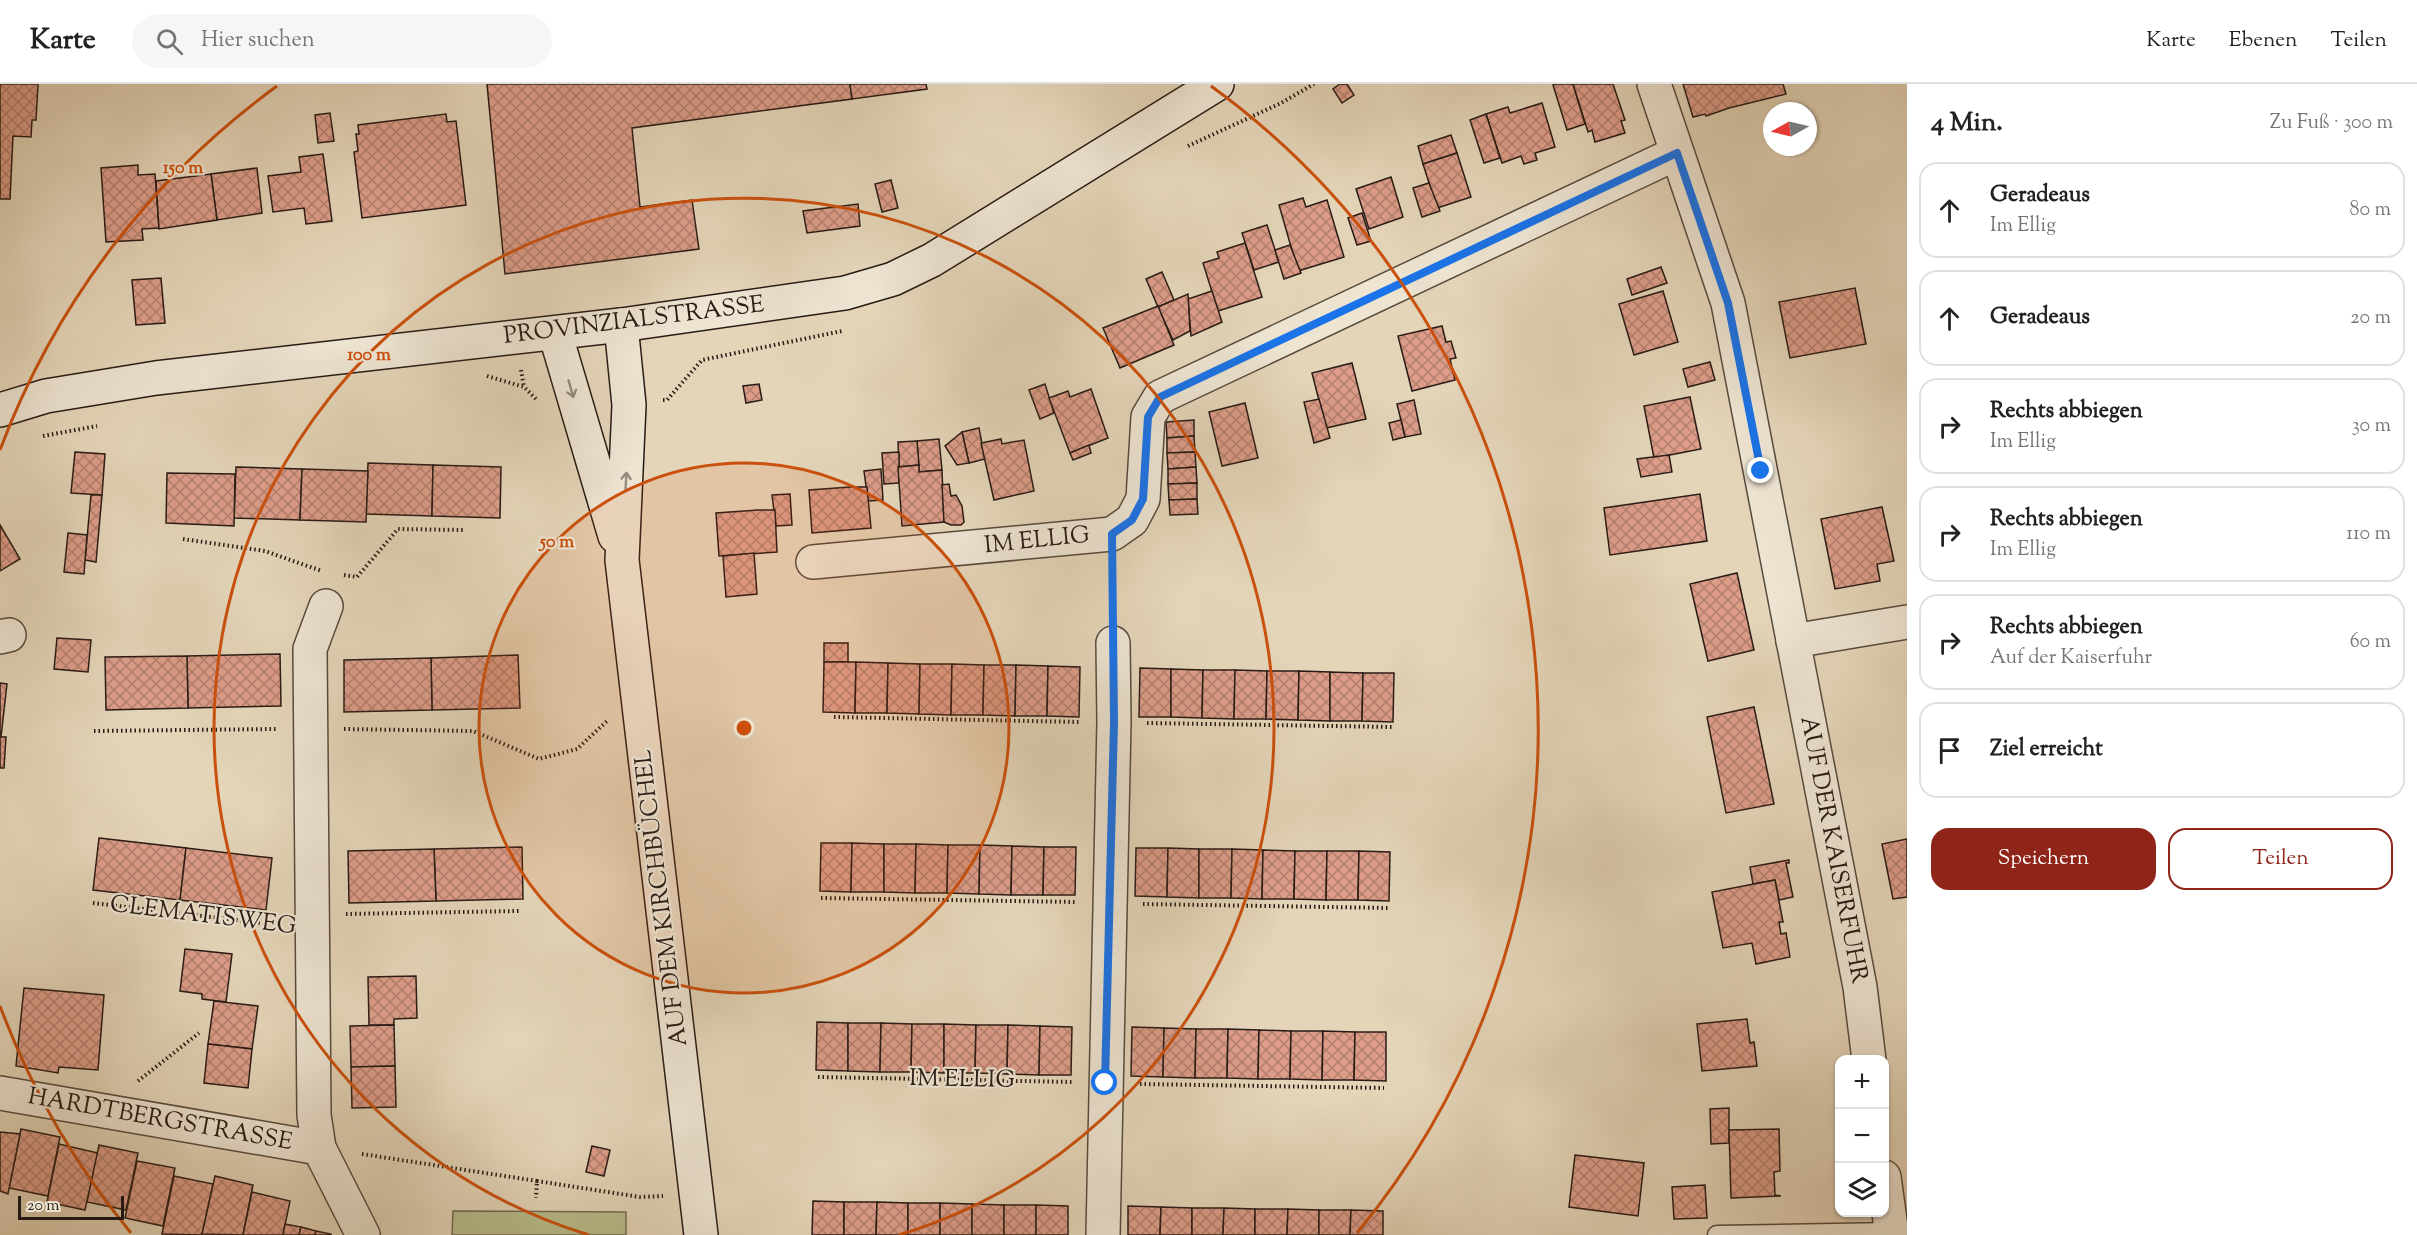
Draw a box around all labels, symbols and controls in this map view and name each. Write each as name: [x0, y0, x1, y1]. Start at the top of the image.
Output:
search box: [132, 14, 552, 68]
text: Karte: [30, 21, 96, 61]
icon: search: [153, 25, 186, 58]
text: Hier suchen: [201, 25, 315, 57]
text: Karte: [2146, 26, 2196, 56]
text: Ebenen: [2229, 26, 2297, 56]
text: Teilen: [2330, 26, 2387, 56]
north arrow: [1763, 102, 1817, 156]
text: 4 Min.: [1931, 105, 2003, 142]
text: Zu Fuß · 300 m: [2270, 109, 2393, 138]
text: 150 m: [163, 156, 203, 182]
text: Geradeaus: [1990, 180, 2090, 212]
icon: ahead: [1933, 194, 1966, 227]
text: 80 m: [2350, 196, 2391, 225]
text: Im Ellig: [1990, 212, 2056, 241]
street label: PROVINZIALSTRASSE: [502, 288, 767, 354]
icon: ahead: [1933, 302, 1966, 335]
text: Geradeaus: [1990, 302, 2090, 334]
text: 20 m: [2350, 304, 2391, 333]
text: 100 m: [347, 343, 391, 369]
one-way arrow: [566, 379, 577, 398]
text: Rechts abbiegen: [1990, 396, 2143, 428]
icon: right: [1933, 410, 1966, 443]
text: 30 m: [2352, 412, 2391, 441]
text: Im Ellig: [1990, 428, 2056, 457]
route end: [1747, 457, 1773, 483]
one-way arrow: [620, 472, 631, 492]
text: Rechts abbiegen: [1990, 504, 2143, 536]
icon: right: [1933, 518, 1966, 551]
street label: IM ELLIG: [983, 519, 1091, 563]
text: 110 m: [2346, 520, 2391, 549]
text: 50 m: [538, 530, 574, 556]
text: Im Ellig: [1990, 536, 2056, 565]
text: Rechts abbiegen: [1990, 612, 2143, 644]
icon: right: [1933, 626, 1966, 659]
text: 60 m: [2350, 628, 2391, 657]
text: Auf der Kaiserfuhr: [1990, 644, 2152, 673]
street label: AUF DER KAISERFUHR: [1790, 713, 1876, 987]
centre of rings: [734, 718, 754, 738]
icon: arrive: [1933, 734, 1966, 767]
text: Ziel erreicht: [1990, 734, 2103, 766]
street label: AUF DEM KIRCHBÜCHEL: [627, 748, 697, 1048]
button: Speichern: [1931, 828, 2156, 890]
button: Teilen: [2168, 828, 2393, 890]
street label: CLEMATISWEG: [108, 888, 298, 944]
map controls: [1835, 1055, 1889, 1217]
button: +: [1835, 1055, 1889, 1109]
street label: IM ELLIG: [909, 1062, 1015, 1098]
route start: [1091, 1069, 1117, 1095]
street label: HARDTBERGSTRASSE: [25, 1080, 295, 1160]
button: −: [1835, 1109, 1889, 1163]
button: layers: [1835, 1163, 1889, 1217]
scale bar: [18, 1193, 124, 1220]
text: 20 m: [27, 1195, 60, 1218]

